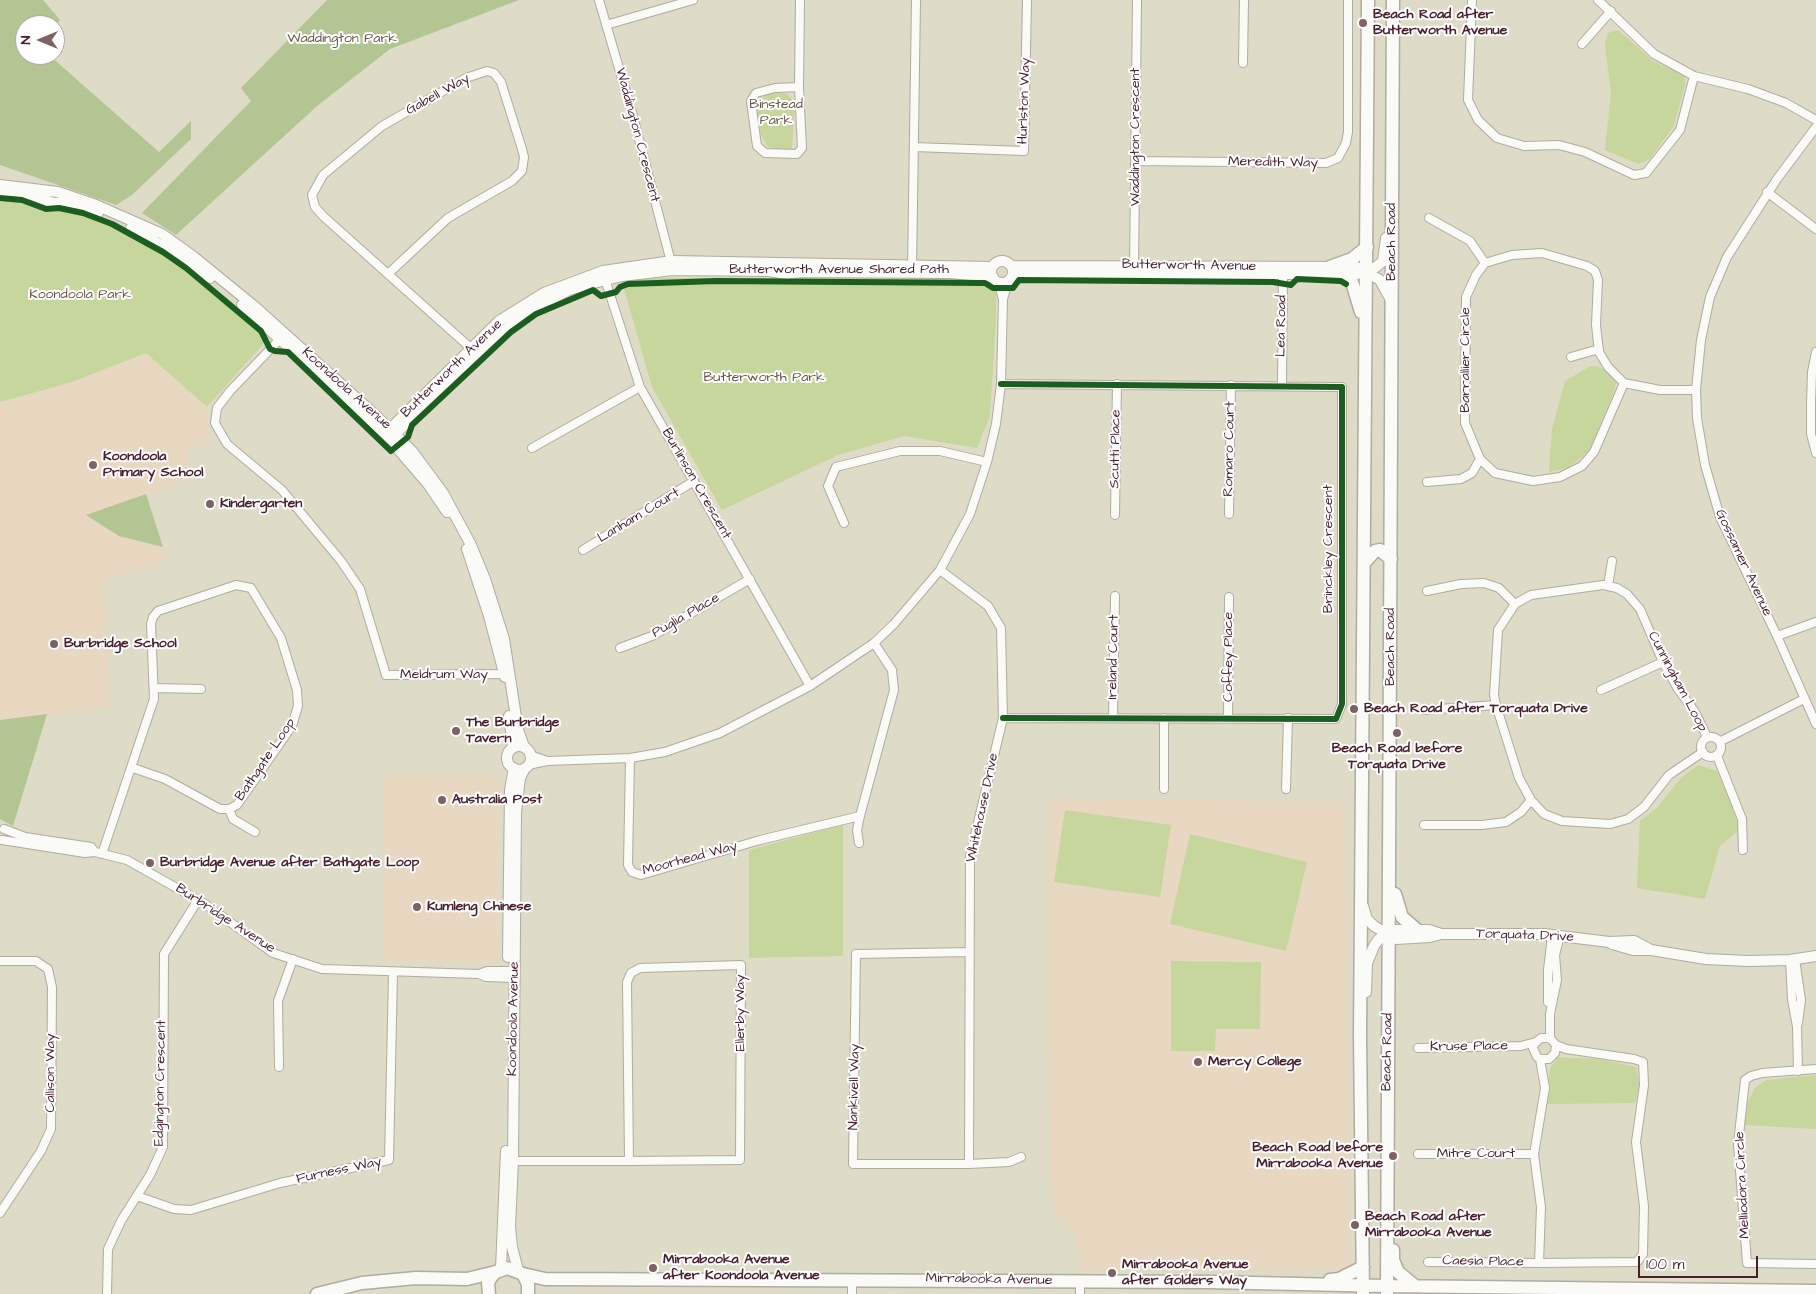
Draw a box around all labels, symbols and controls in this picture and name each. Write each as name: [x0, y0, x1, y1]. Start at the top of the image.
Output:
place label: Beach Road after Butterworth Avenue: [1373, 7, 1507, 40]
north arrow: [15, 15, 65, 65]
marker: Beach Road after Butterworth Avenue: [1357, 17, 1369, 29]
park label: Waddington Park: [287, 31, 397, 47]
text: N: [16, 36, 36, 44]
street label: Hurlston Way: [1015, 57, 1035, 145]
street label: Waddington Crescent: [611, 66, 663, 204]
street label: Waddington Crescent: [1128, 68, 1144, 206]
street label: Gabell Way: [403, 71, 473, 119]
park label: Binstead Park: [749, 97, 803, 130]
street label: Meredith Way: [1228, 154, 1318, 172]
street label: Beach Road: [1384, 203, 1400, 281]
street label: Butterworth Avenue: [1122, 256, 1256, 276]
street label: Butterworth Avenue Shared Path: [729, 262, 949, 278]
park label: Koondoola Park: [29, 287, 131, 303]
street label: Lea Road: [1273, 295, 1291, 357]
street label: Barrallier Circle: [1458, 307, 1474, 413]
street label: Butterworth Avenue: [398, 316, 506, 422]
street label: Koondoola Avenue: [298, 344, 394, 434]
park label: Butterworth Park: [703, 370, 825, 386]
street label: Romaro Court: [1221, 401, 1239, 497]
street label: Scutti Place: [1107, 410, 1125, 488]
street label: Burlinson Crescent: [657, 426, 735, 542]
place label: Koondoola Primary School: [103, 449, 204, 482]
marker: Koondoola Primary School: [87, 459, 99, 471]
street label: Lanham Court: [595, 485, 683, 547]
street label: Brinckley Crescent: [1321, 485, 1337, 613]
place label: Kindergarten: [220, 496, 302, 512]
marker: Kindergarten: [204, 498, 216, 510]
street label: Gossamer Avenue: [1711, 507, 1775, 619]
street label: Puglia Place: [649, 590, 723, 642]
street label: Beach Road: [1383, 608, 1399, 686]
street label: Coffey Place: [1221, 612, 1237, 702]
street label: Ireland Court: [1105, 614, 1123, 700]
street label: Cunningham Loop: [1643, 629, 1711, 735]
place label: Burbridge School: [64, 636, 177, 652]
marker: Burbridge School: [48, 638, 60, 650]
street label: Meldrum Way: [400, 667, 488, 683]
place label: Beach Road after Torquata Drive: [1364, 701, 1588, 717]
marker: Beach Road after Torquata Drive: [1348, 703, 1360, 715]
street label: Bathgate Loop: [232, 715, 300, 805]
place label: The Burbridge Tavern: [466, 715, 559, 748]
marker: The Burbridge Tavern: [450, 725, 462, 737]
marker: Beach Road before Torquata Drive: [1391, 727, 1403, 739]
place label: Beach Road before Torquata Drive: [1332, 741, 1462, 774]
street label: Whitehouse Drive: [963, 752, 1003, 864]
place label: Australia Post: [452, 792, 542, 808]
marker: Australia Post: [436, 794, 448, 806]
street label: Moorhead Way: [641, 838, 739, 880]
place label: Burbridge Avenue after Bathgate Loop: [160, 855, 419, 871]
marker: Burbridge Avenue after Bathgate Loop: [144, 857, 156, 869]
street label: Burbridge Avenue: [172, 880, 278, 958]
place label: Kumleng Chinese: [427, 899, 531, 915]
marker: Kumleng Chinese: [411, 901, 423, 913]
street label: Torquata Drive: [1476, 926, 1574, 946]
street label: Koondoola Avenue: [505, 962, 523, 1076]
street label: Ellerby Way: [733, 974, 749, 1052]
street label: Beach Road: [1379, 1013, 1397, 1091]
street label: Edgington Crescent: [151, 1020, 171, 1146]
street label: Callison Way: [43, 1033, 59, 1113]
street label: Kruse Place: [1430, 1038, 1508, 1056]
street label: Nankivell Way: [846, 1044, 864, 1130]
place label: Mercy College: [1208, 1054, 1302, 1070]
marker: Mercy College: [1192, 1056, 1204, 1068]
street label: Melliodora Circle: [1732, 1131, 1754, 1239]
place label: Beach Road before Mirrabooka Avenue: [1252, 1140, 1383, 1172]
street label: Mitre Court: [1437, 1146, 1515, 1162]
marker: Beach Road before Mirrabooka Avenue: [1387, 1150, 1399, 1162]
street label: Furness Way: [295, 1154, 383, 1188]
place label: Beach Road after Mirrabooka Avenue: [1365, 1209, 1492, 1242]
marker: Beach Road after Mirrabooka Avenue: [1349, 1219, 1361, 1231]
scale bar: [1641, 1246, 1761, 1278]
place label: Mirrabooka Avenue after Koondoola Avenue: [663, 1252, 820, 1284]
street label: Caesia Place: [1442, 1253, 1524, 1271]
text: 100 m: [1646, 1254, 1685, 1275]
place label: Mirrabooka Avenue after Golders Way: [1122, 1257, 1249, 1290]
marker: Mirrabooka Avenue after Koondoola Avenue: [647, 1262, 659, 1274]
marker: Mirrabooka Avenue after Golders Way: [1106, 1267, 1118, 1279]
street label: Mirrabooka Avenue: [926, 1270, 1052, 1290]

